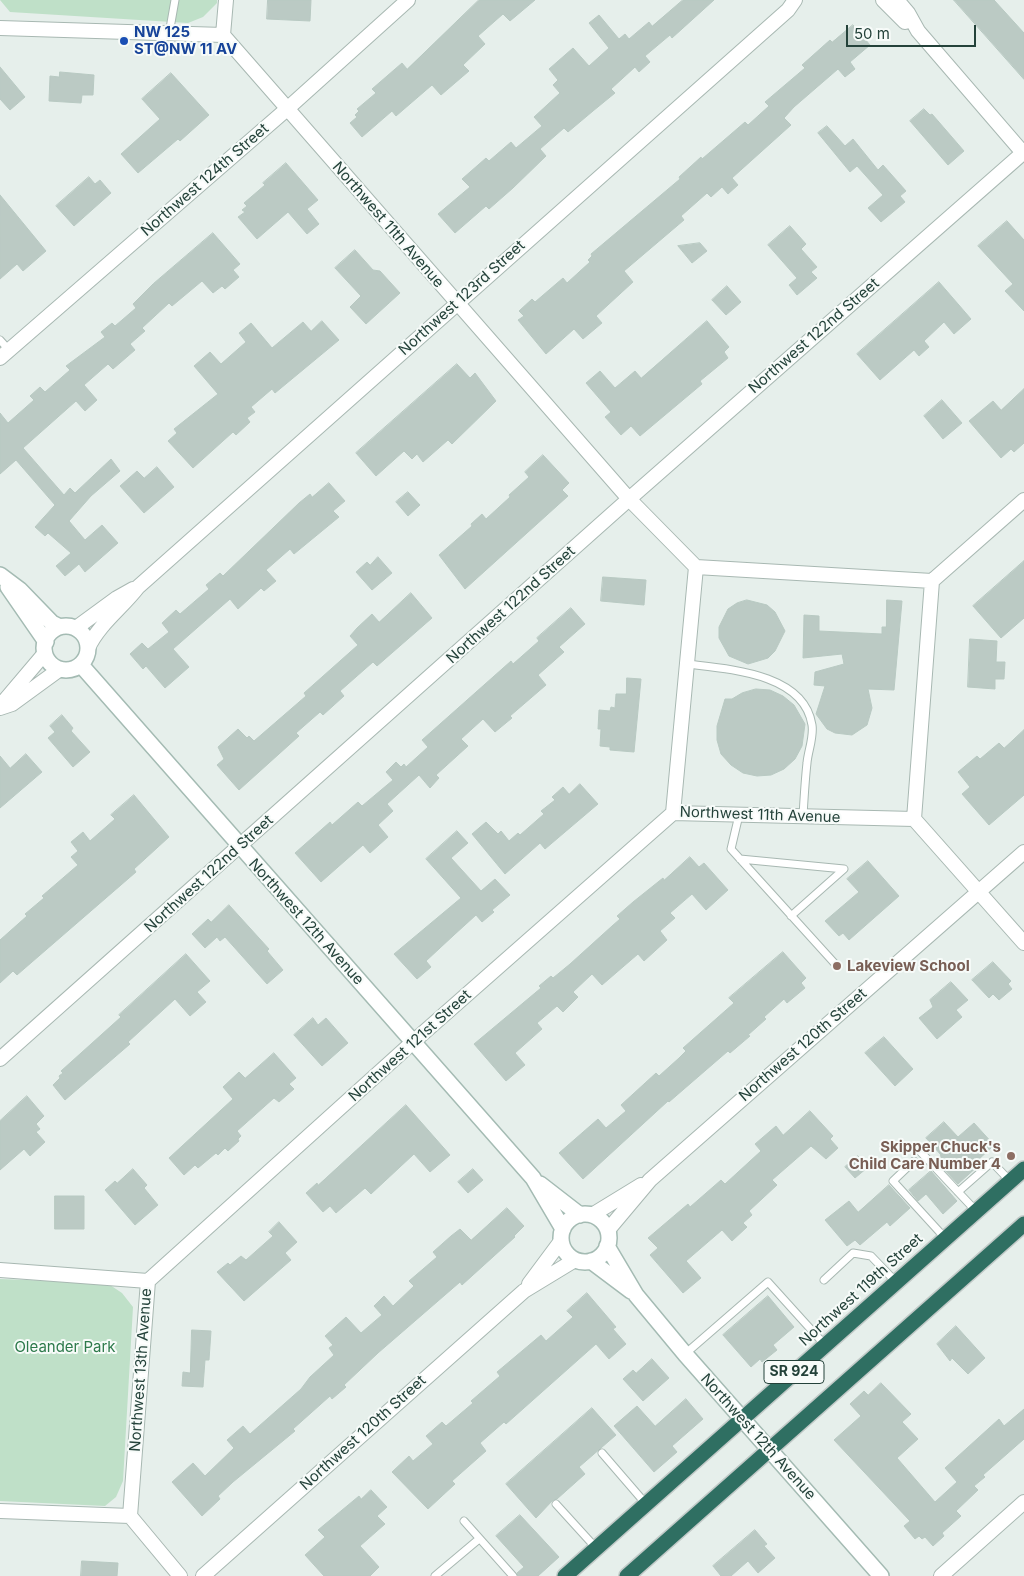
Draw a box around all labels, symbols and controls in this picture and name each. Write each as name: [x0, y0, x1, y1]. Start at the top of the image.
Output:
scale bar: [849, 15, 979, 47]
place label: NW 125 ST@NW 11 AV: [134, 23, 237, 58]
text: 50 m: [854, 24, 890, 43]
marker: NW 125 ST@NW 11 AV: [118, 35, 130, 47]
street label: Northwest 124th Street: [138, 120, 272, 240]
street label: Northwest 11th Avenue: [328, 158, 448, 292]
street label: Northwest 123rd Street: [395, 237, 529, 359]
street label: Northwest 122nd Street: [745, 275, 883, 397]
street label: Northwest 122nd Street: [443, 543, 579, 667]
street label: Northwest 11th Avenue: [679, 803, 841, 827]
street label: Northwest 122nd Street: [141, 812, 277, 936]
street label: Northwest 12th Avenue: [245, 855, 367, 989]
place label: Lakeview School: [847, 957, 970, 975]
marker: Lakeview School: [831, 960, 843, 972]
street label: Northwest 120th Street: [736, 985, 870, 1105]
street label: Northwest 121st Street: [345, 986, 475, 1106]
place label: Skipper Chuck's Child Care Number 4: [849, 1138, 1001, 1173]
marker: Skipper Chuck's Child Care Number 4: [1005, 1150, 1017, 1162]
street label: Northwest 119th Street: [796, 1230, 926, 1350]
street label: Northwest 13th Avenue: [126, 1288, 156, 1452]
park label: Oleander Park: [14, 1338, 116, 1356]
road number: SR 924: [764, 1360, 824, 1384]
street label: Northwest 12th Avenue: [697, 1370, 819, 1504]
street label: Northwest 120th Street: [296, 1372, 430, 1494]

